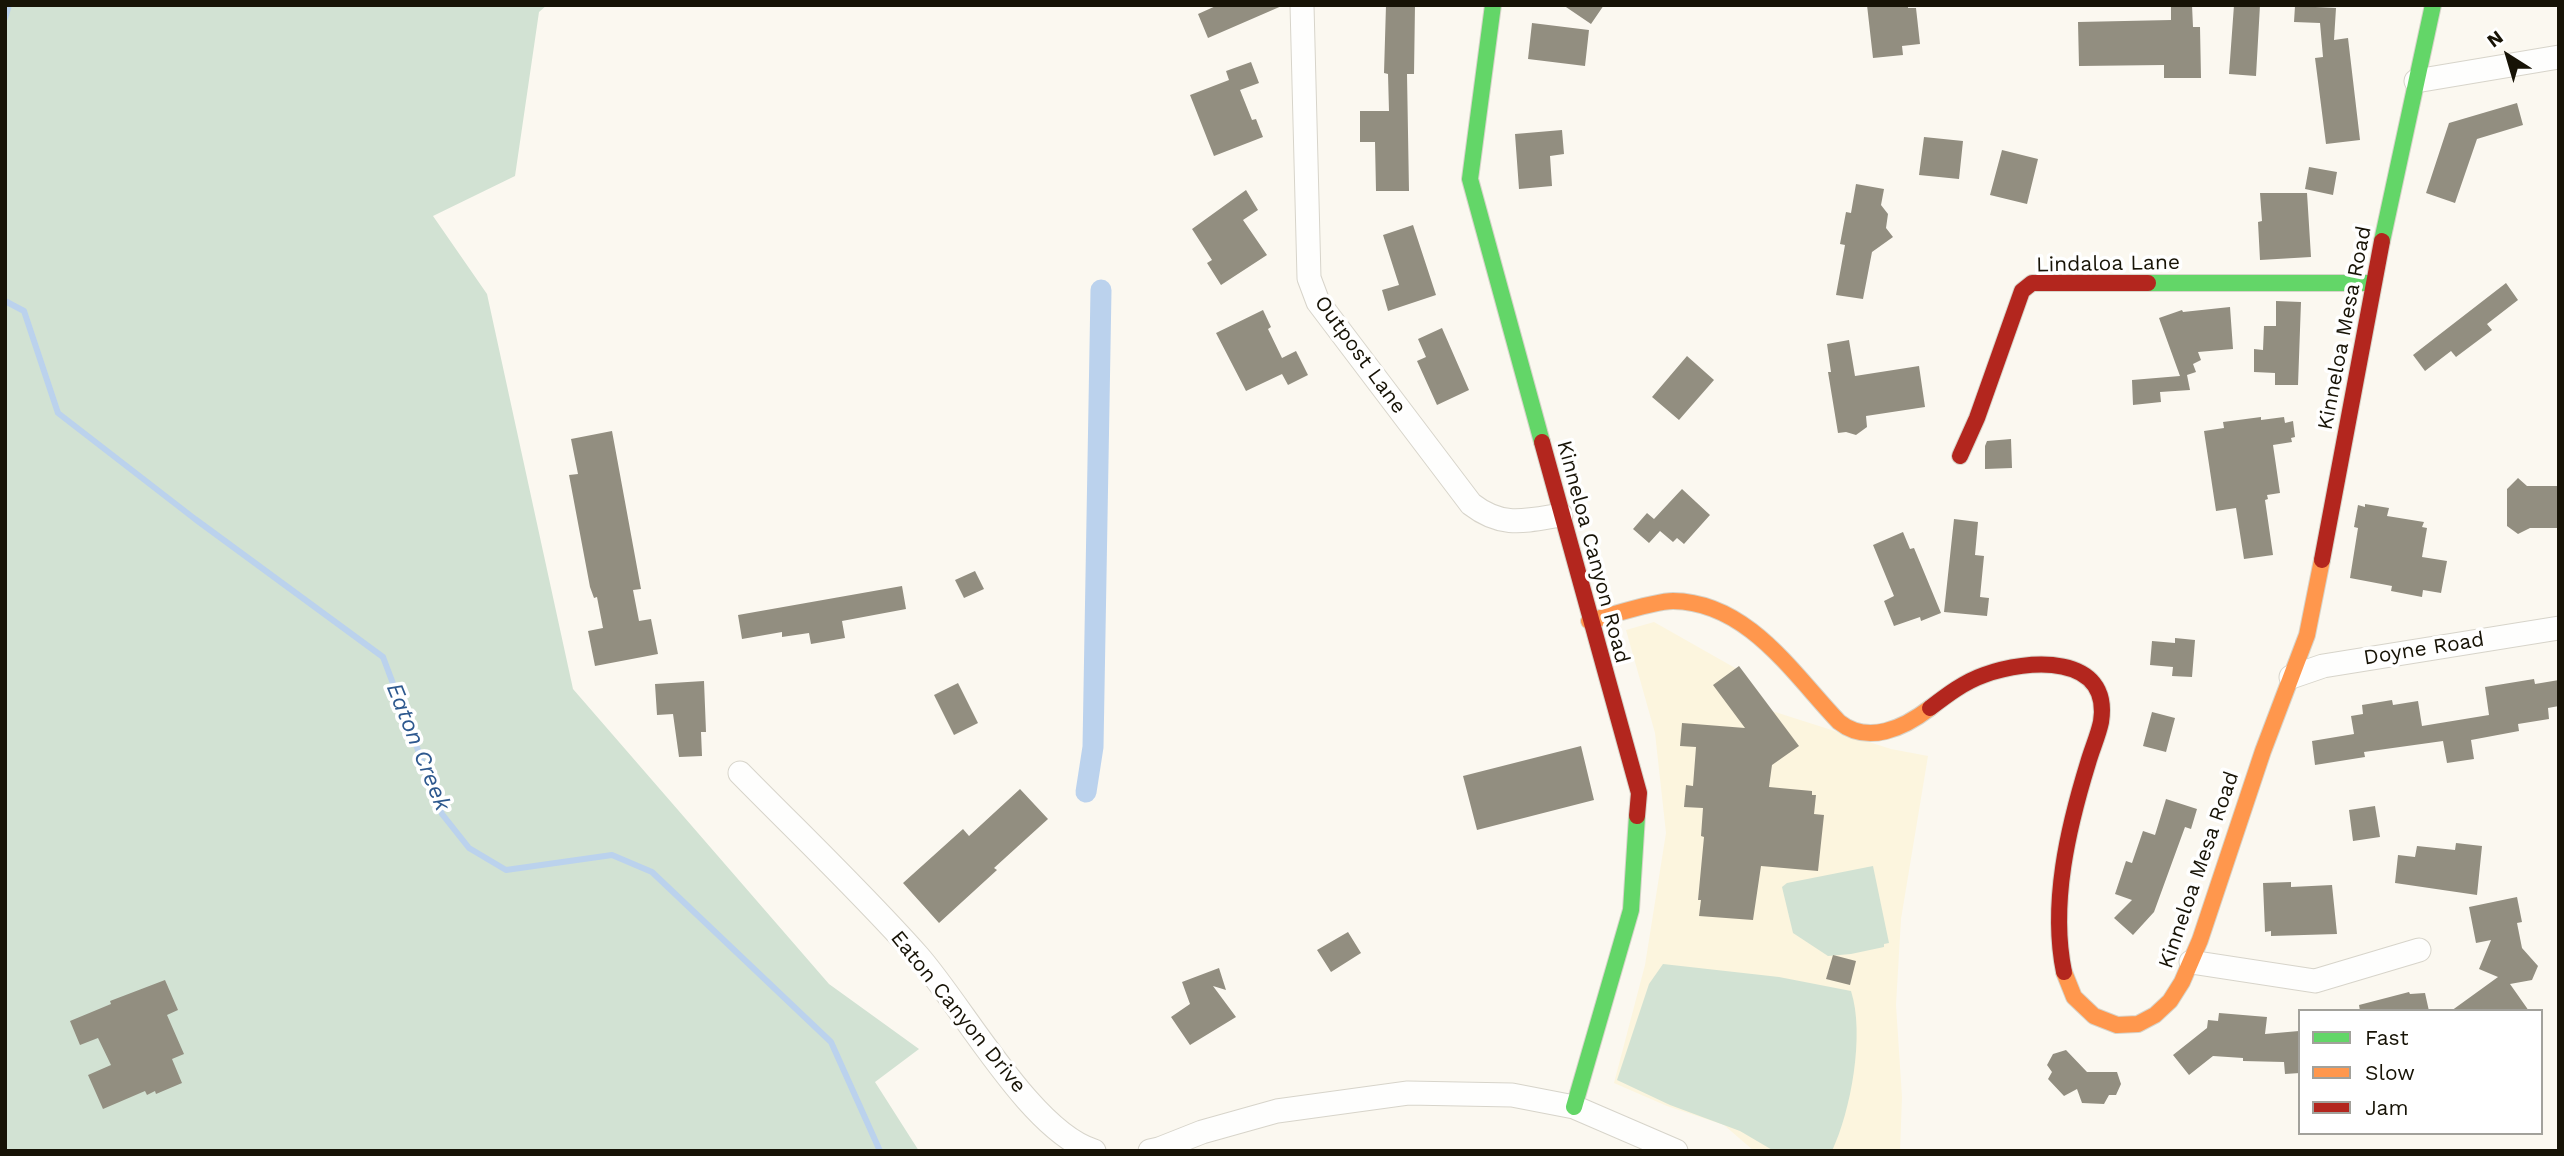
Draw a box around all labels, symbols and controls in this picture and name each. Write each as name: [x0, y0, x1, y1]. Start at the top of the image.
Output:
north arrow: [2473, 21, 2543, 91]
text: N: [2483, 25, 2508, 52]
street label: Kinneloa Mesa Road: [2313, 224, 2377, 432]
street label: Lindaloa Lane: [2036, 250, 2180, 278]
street label: Outpost Lane: [1309, 291, 1411, 419]
street label: Kinneloa Canyon Road: [1551, 438, 1635, 666]
street label: Doyne Road: [2362, 627, 2486, 671]
water label: Eaton Creek: [380, 679, 456, 815]
street label: Kinneloa Mesa Road: [2153, 768, 2245, 972]
street label: Eaton Canyon Drive: [885, 926, 1031, 1098]
legend: [2298, 1009, 2543, 1135]
text: Fast: [2365, 1025, 2409, 1050]
text: Slow: [2365, 1060, 2415, 1085]
text: Jam: [2365, 1095, 2408, 1120]

